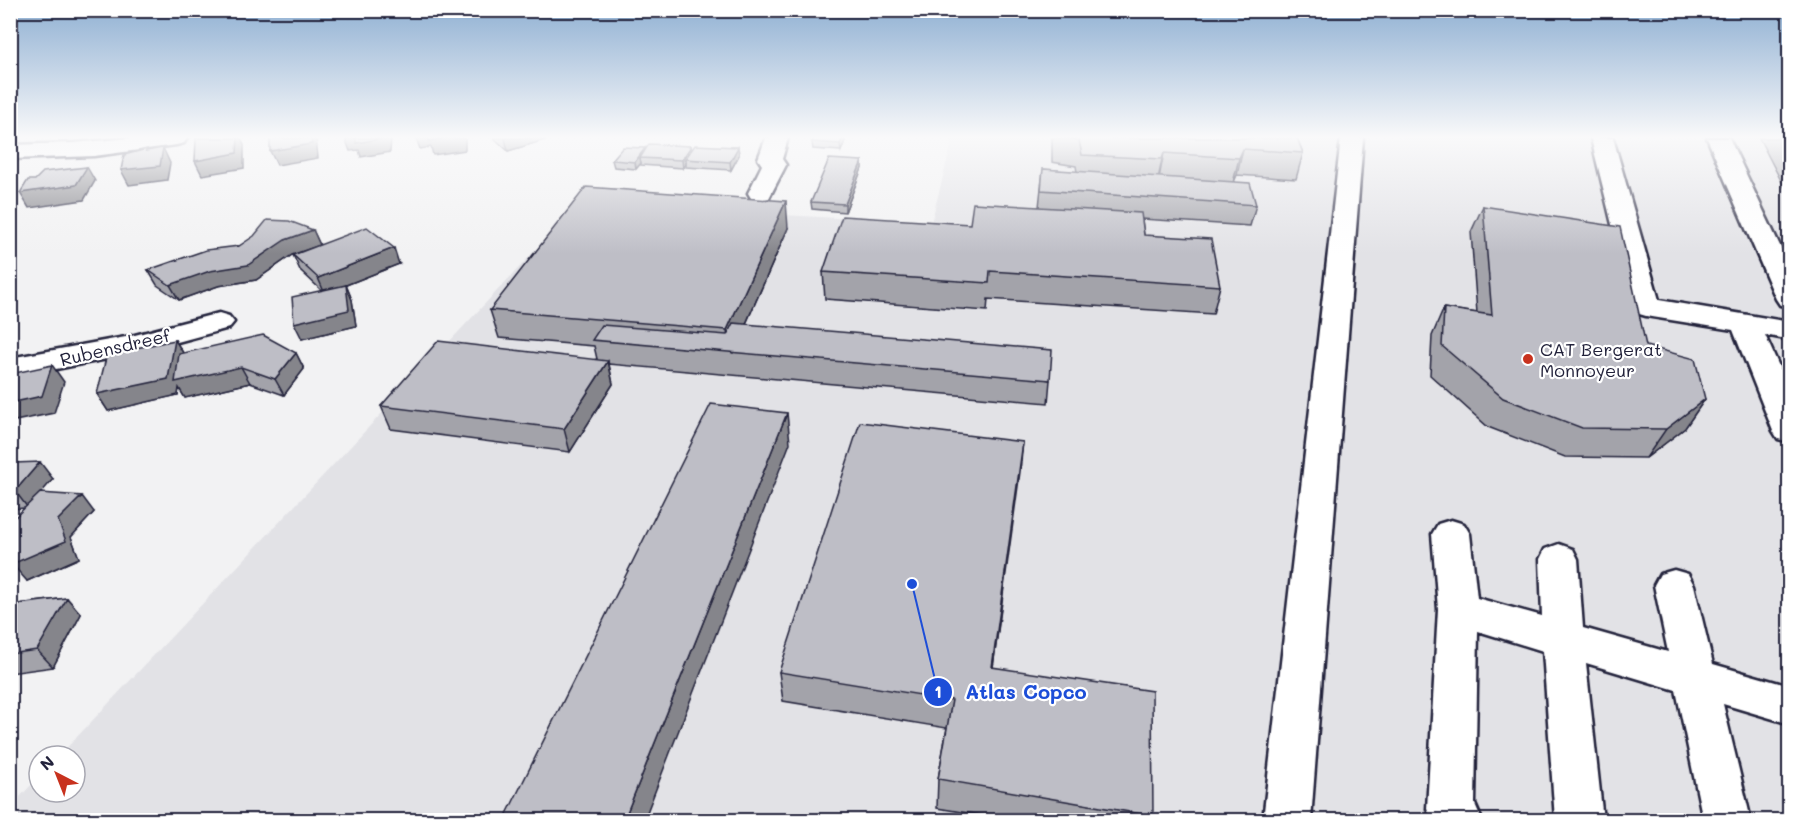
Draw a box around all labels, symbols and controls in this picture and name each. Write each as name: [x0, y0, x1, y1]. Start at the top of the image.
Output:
street label: Rubensdreef: [58, 322, 173, 371]
place label: CAT Bergerat Monnoyeur: [1540, 337, 1662, 382]
marker: CAT Bergerat Monnoyeur: [1521, 352, 1535, 366]
callout: Atlas Copco: [923, 673, 1099, 711]
text: Atlas Copco: [965, 678, 1087, 704]
text: 1: [934, 679, 942, 703]
north arrow: [27, 744, 87, 804]
text: N: [35, 751, 58, 774]

